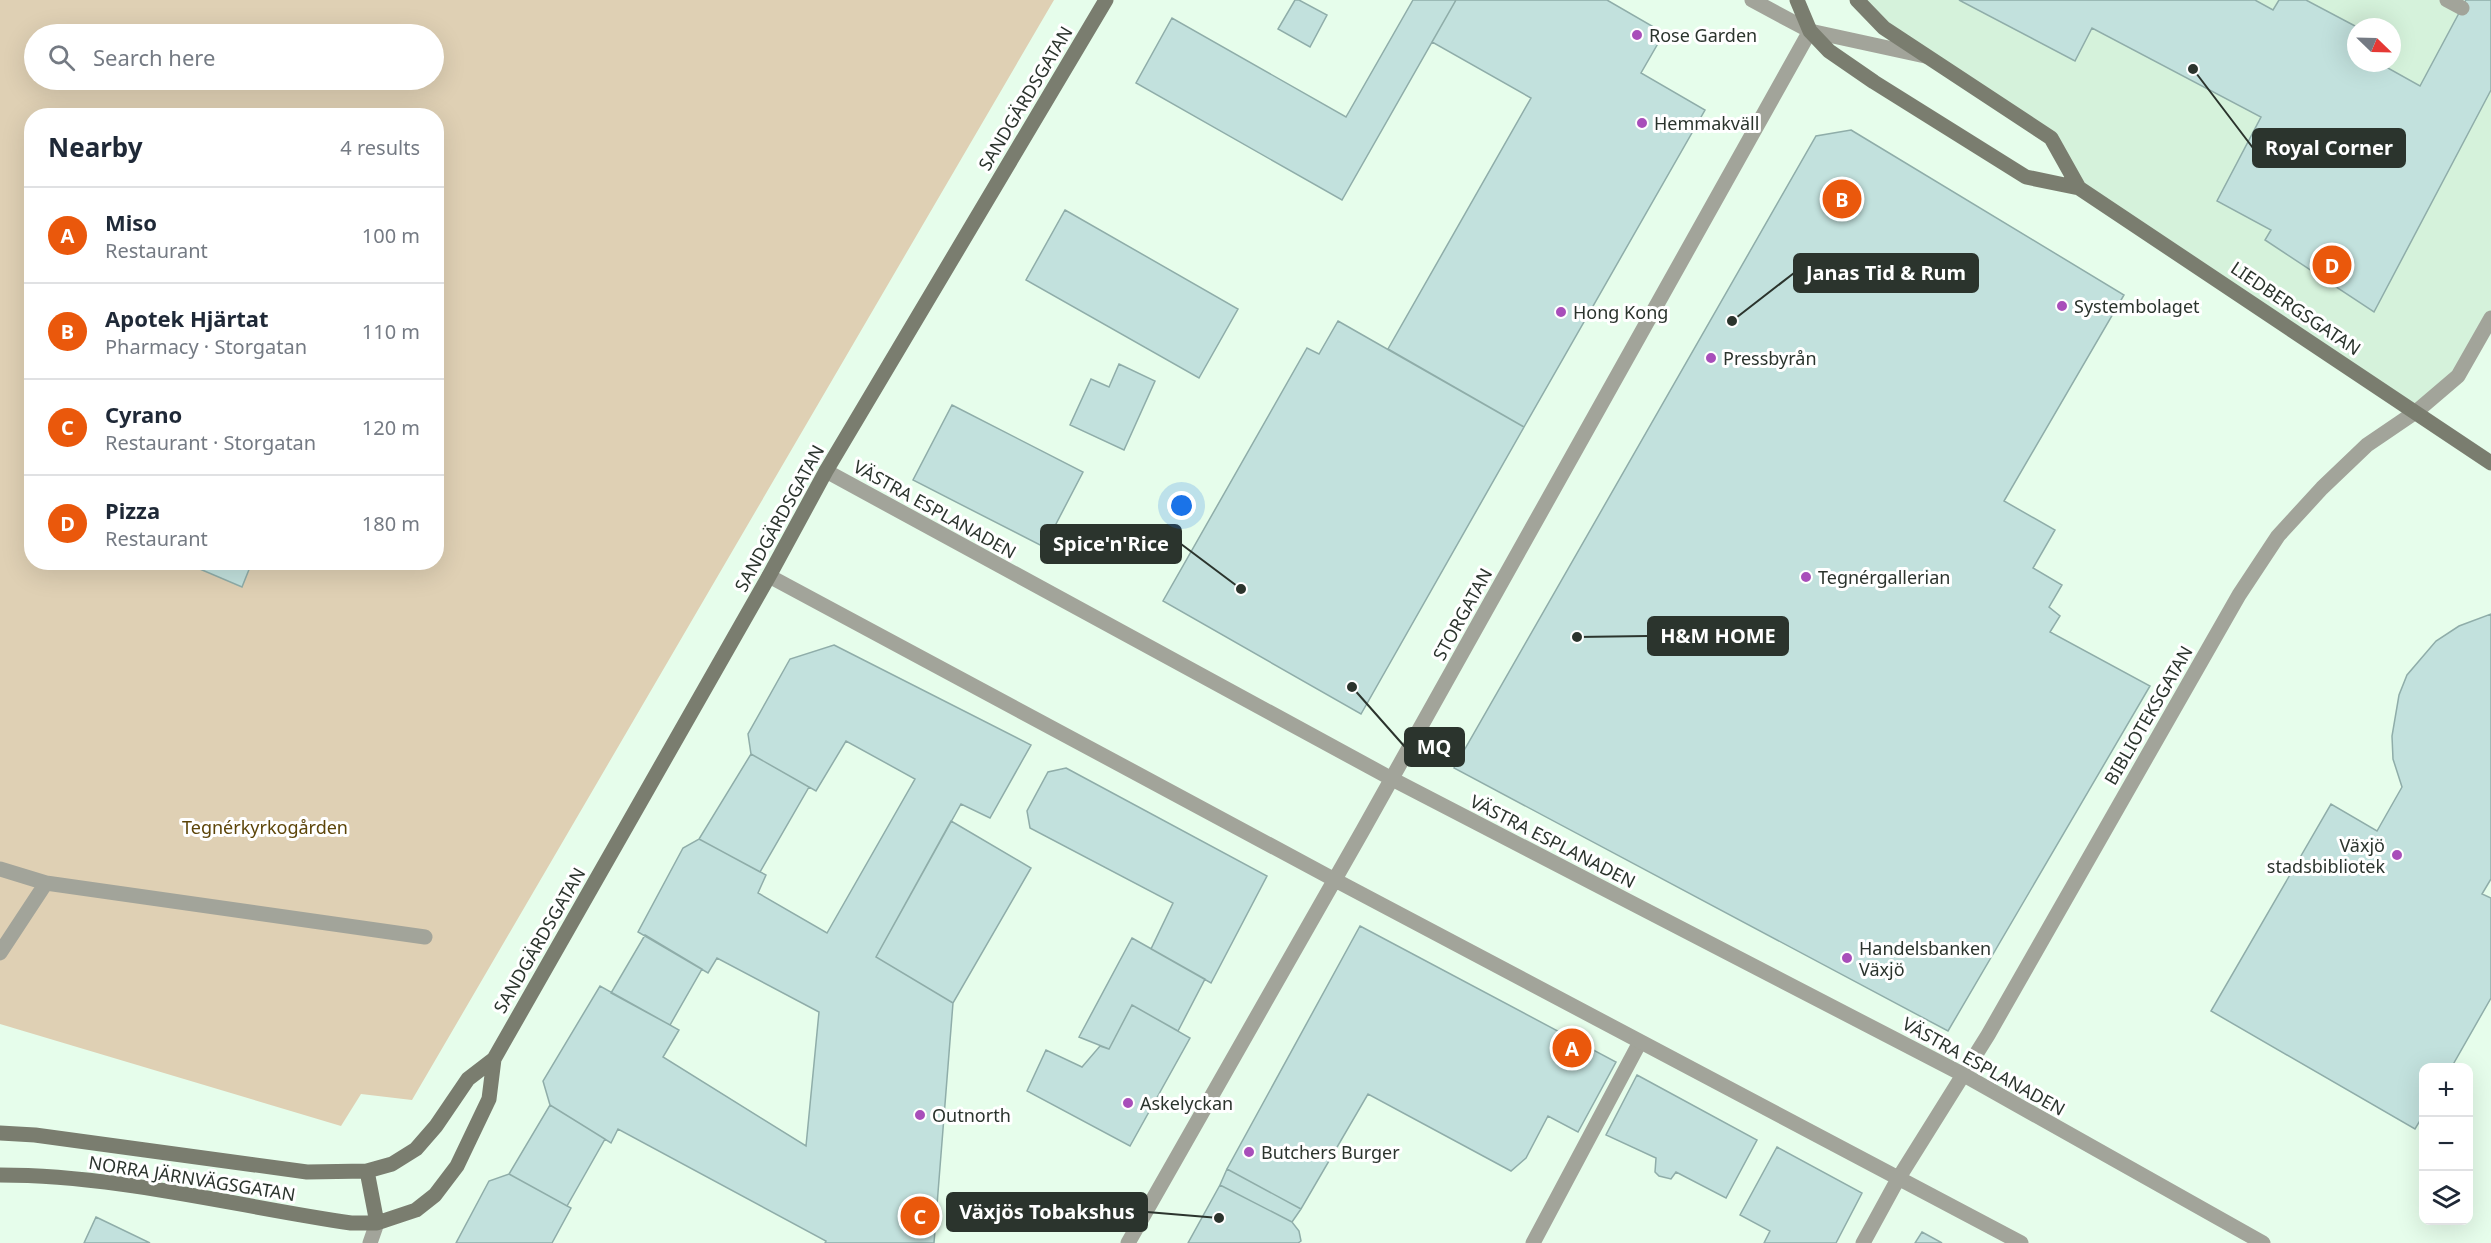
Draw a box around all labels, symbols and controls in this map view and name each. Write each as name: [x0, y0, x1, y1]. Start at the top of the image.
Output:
north arrow: [2347, 18, 2401, 72]
street label: SANDGÄRDSGATAN: [972, 21, 1078, 175]
place label: Rose Garden: [1649, 23, 1757, 47]
search box: [24, 24, 444, 90]
marker: Rose Garden: [1630, 28, 1644, 42]
icon: search: [45, 41, 78, 74]
text: Search here: [93, 42, 215, 72]
place label: Hemmakväll: [1654, 111, 1759, 135]
marker: Hemmakväll: [1635, 116, 1649, 130]
text: Nearby: [48, 129, 143, 165]
callout: Royal Corner: [2253, 129, 2405, 167]
text: 4 results: [340, 134, 420, 161]
text: Royal Corner: [2265, 134, 2393, 161]
pin: B: [1822, 176, 1862, 222]
text: Miso: [105, 207, 157, 237]
text: A: [61, 222, 74, 249]
text: 100 m: [362, 222, 420, 249]
text: Restaurant: [105, 237, 208, 264]
pin: D: [2312, 242, 2352, 288]
callout: Janas Tid & Rum: [1794, 254, 1978, 292]
street label: LIEDBERGSGATAN: [2227, 257, 2365, 359]
text: Janas Tid & Rum: [1804, 259, 1966, 286]
place label: Systembolaget: [2074, 294, 2200, 318]
marker: Systembolaget: [2055, 299, 2069, 313]
place label: Hong Kong: [1573, 300, 1668, 324]
text: Apotek Hjärtat: [105, 303, 269, 333]
marker: Hong Kong: [1554, 305, 1568, 319]
text: B: [61, 318, 74, 345]
text: 110 m: [362, 318, 420, 345]
text: Pharmacy · Storgatan: [105, 333, 307, 360]
place label: Pressbyrån: [1723, 346, 1817, 370]
marker: Pressbyrån: [1704, 351, 1718, 365]
text: Cyrano: [105, 399, 182, 429]
text: C: [61, 414, 74, 441]
text: 120 m: [362, 414, 420, 441]
text: Restaurant · Storgatan: [105, 429, 316, 456]
street label: SANDGÄRDSGATAN: [729, 440, 829, 596]
street label: VÄSTRA ESPLANADEN: [849, 454, 1021, 564]
your location: [1167, 491, 1196, 520]
text: Pizza: [105, 495, 160, 525]
text: D: [60, 510, 75, 537]
text: 180 m: [362, 510, 420, 537]
text: Restaurant: [105, 525, 208, 552]
callout: Spice'n'Rice: [1041, 525, 1181, 563]
text: Spice'n'Rice: [1053, 530, 1169, 557]
street label: STORGATAN: [1427, 564, 1497, 664]
place label: Tegnérgallerian: [1818, 565, 1950, 589]
marker: Tegnérgallerian: [1799, 570, 1813, 584]
callout: H&M HOME: [1648, 617, 1788, 655]
text: H&M HOME: [1660, 622, 1776, 649]
street label: BIBLIOTEKSGATAN: [2098, 641, 2198, 789]
callout: MQ: [1405, 728, 1464, 766]
text: MQ: [1417, 733, 1451, 760]
street label: VÄSTRA ESPLANADEN: [1466, 789, 1640, 893]
park label: Tegnérkyrkogården: [182, 815, 348, 839]
place label: Växjö stadsbibliotek: [2267, 833, 2385, 878]
marker: Växjö stadsbibliotek: [2390, 848, 2404, 862]
street label: SANDGÄRDSGATAN: [488, 863, 590, 1017]
place label: Handelsbanken Växjö: [1859, 936, 1991, 981]
marker: Handelsbanken Växjö: [1840, 951, 1854, 965]
street label: VÄSTRA ESPLANADEN: [1898, 1011, 2070, 1121]
pin: A: [1552, 1026, 1592, 1070]
map controls: [2419, 1063, 2473, 1225]
button: +: [2419, 1063, 2473, 1117]
place label: Askelyckan: [1140, 1091, 1233, 1115]
marker: Askelyckan: [1121, 1096, 1135, 1110]
place label: Outnorth: [932, 1103, 1011, 1127]
marker: Outnorth: [913, 1108, 927, 1122]
button: −: [2419, 1117, 2473, 1171]
place label: Butchers Burger: [1261, 1140, 1400, 1164]
marker: Butchers Burger: [1242, 1145, 1256, 1159]
street label: NORRA JÄRNVÄGSGATAN: [87, 1150, 297, 1206]
button: layers: [2419, 1171, 2473, 1225]
callout: Växjös Tobakshus: [947, 1193, 1147, 1231]
pin: C: [900, 1194, 940, 1238]
text: Växjös Tobakshus: [959, 1198, 1135, 1225]

